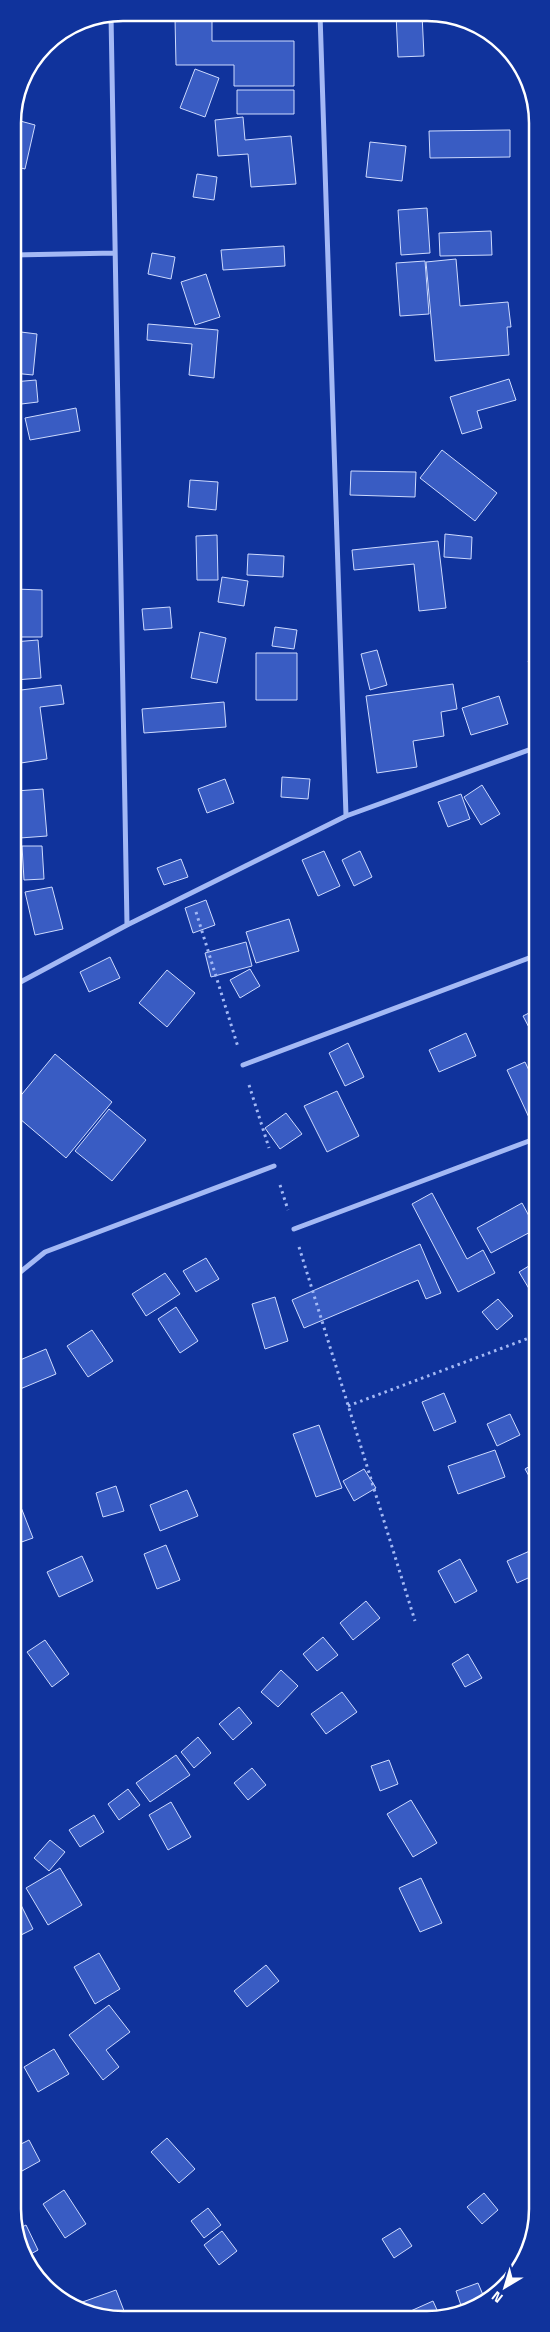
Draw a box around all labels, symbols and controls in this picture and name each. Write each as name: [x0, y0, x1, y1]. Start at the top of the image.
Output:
north arrow: [480, 2262, 530, 2312]
text: N: [486, 2286, 507, 2309]

